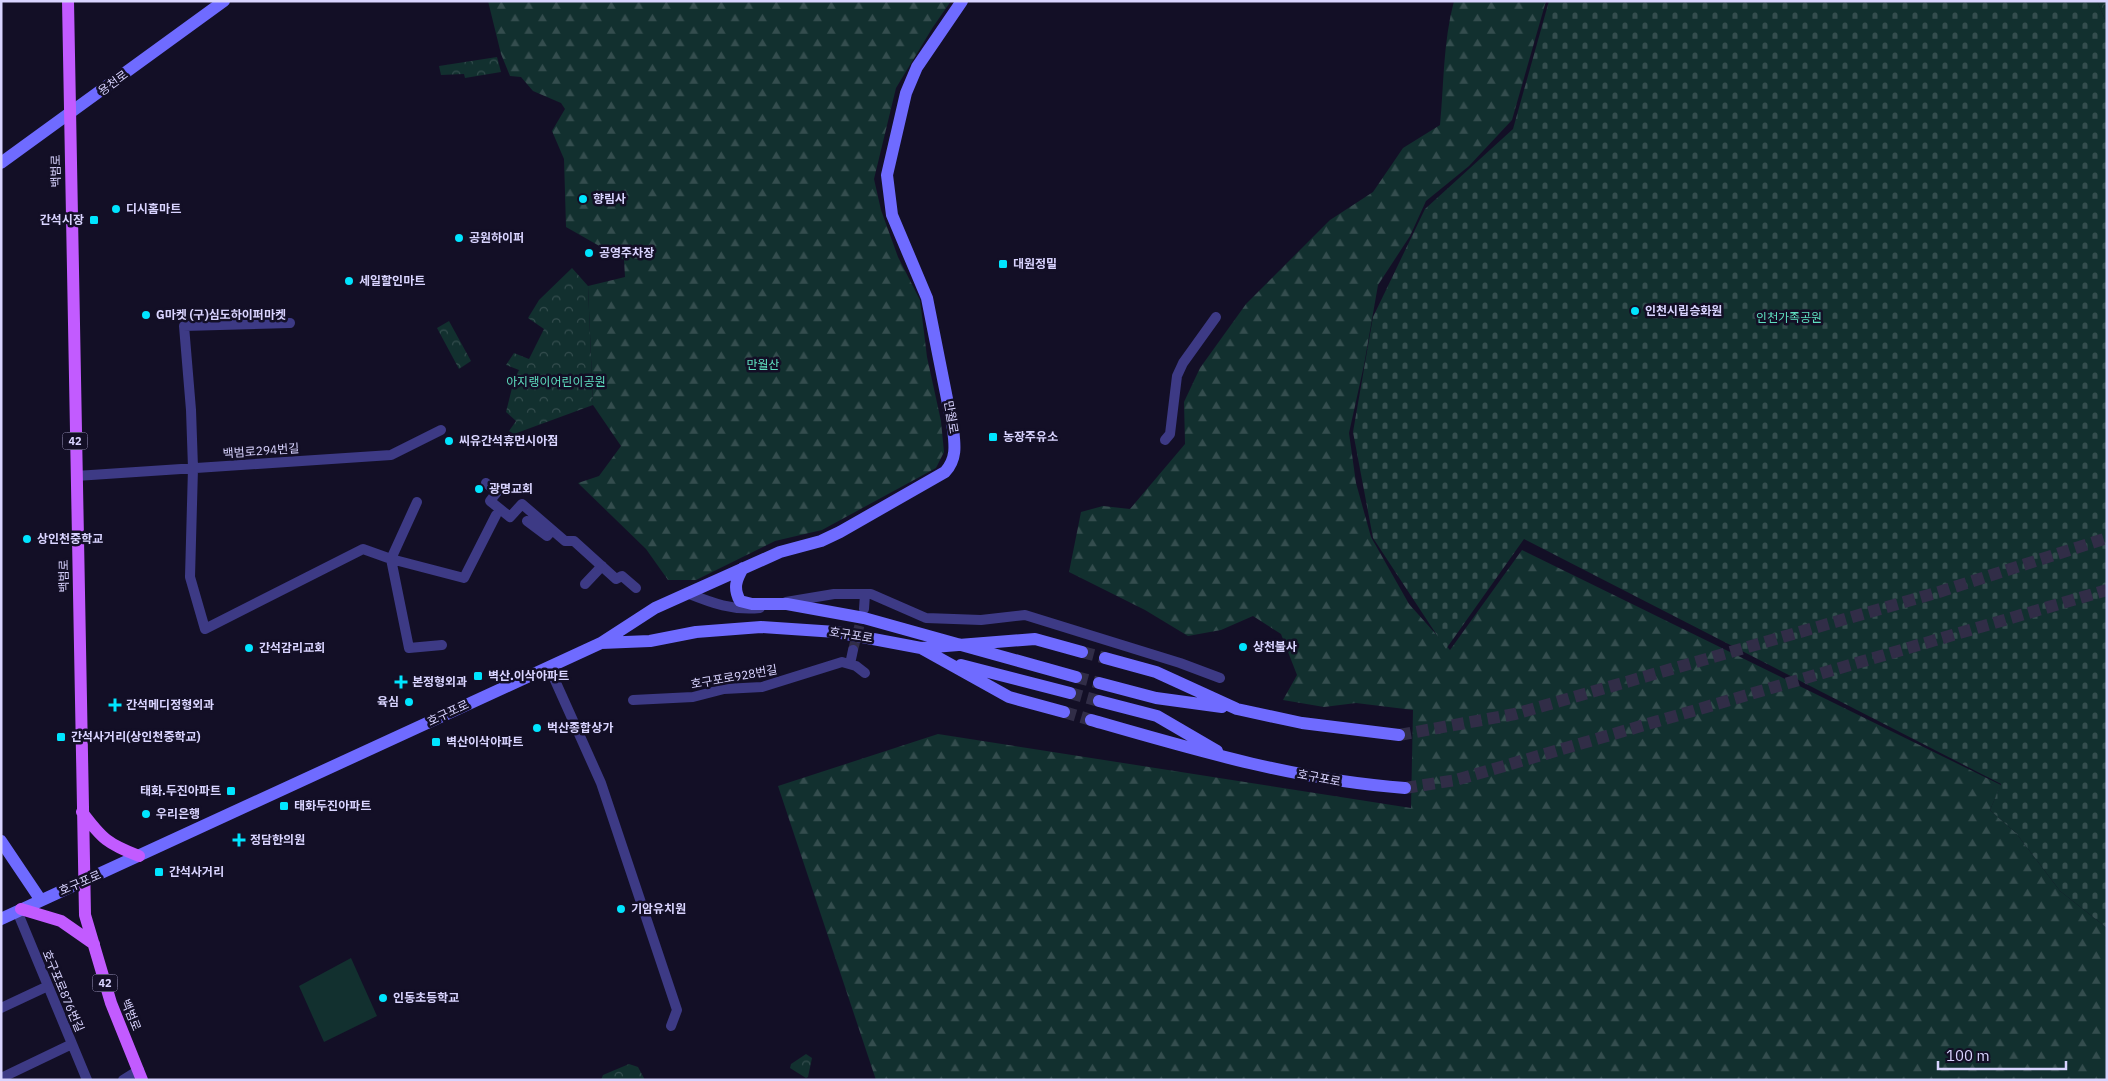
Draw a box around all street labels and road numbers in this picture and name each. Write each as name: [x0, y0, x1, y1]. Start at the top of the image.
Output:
street label: 용천로: [95, 67, 131, 98]
street label: 백범로: [48, 154, 63, 188]
street label: 만월로: [941, 399, 962, 435]
road number: 42: [62, 432, 88, 450]
street label: 백범로294번길: [222, 440, 300, 461]
street label: 백범로: [56, 559, 71, 593]
street label: 호구포로: [828, 624, 874, 645]
street label: 호구포로928번길: [689, 661, 778, 692]
street label: 호구포로: [425, 696, 471, 729]
street label: 호구포로: [1296, 766, 1342, 789]
street label: 호구포로: [57, 867, 103, 898]
street label: 호구포로876번길: [39, 947, 88, 1034]
road number: 42: [92, 974, 118, 991]
street label: 백범로: [118, 997, 145, 1033]

